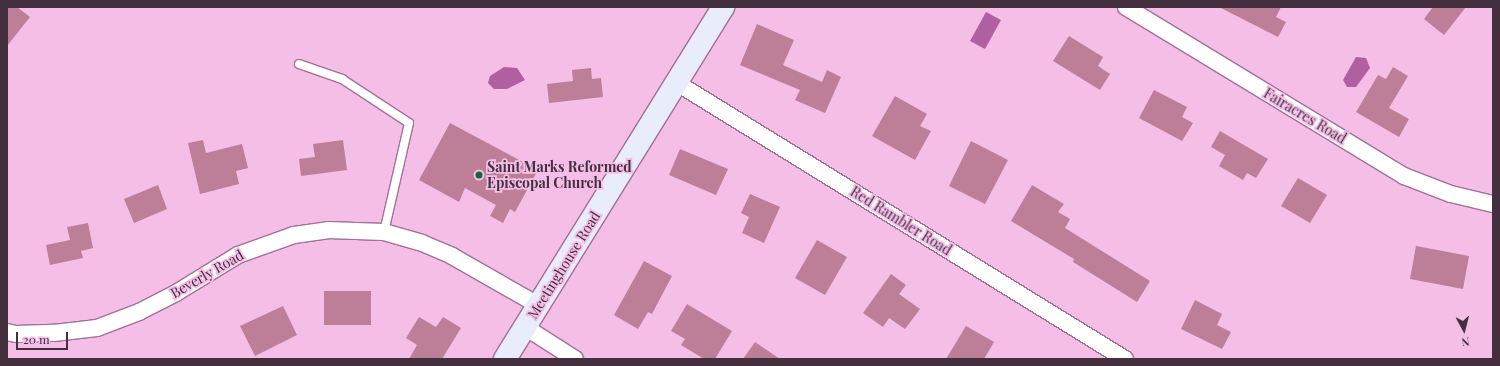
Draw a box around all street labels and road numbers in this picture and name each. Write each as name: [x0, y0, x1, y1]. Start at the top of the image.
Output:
street label: Fairacres Road: [1261, 85, 1349, 147]
street label: Red Rambler Road: [847, 183, 955, 259]
street label: Meetinghouse Road: [524, 208, 604, 322]
street label: Beverly Road: [167, 246, 247, 302]

